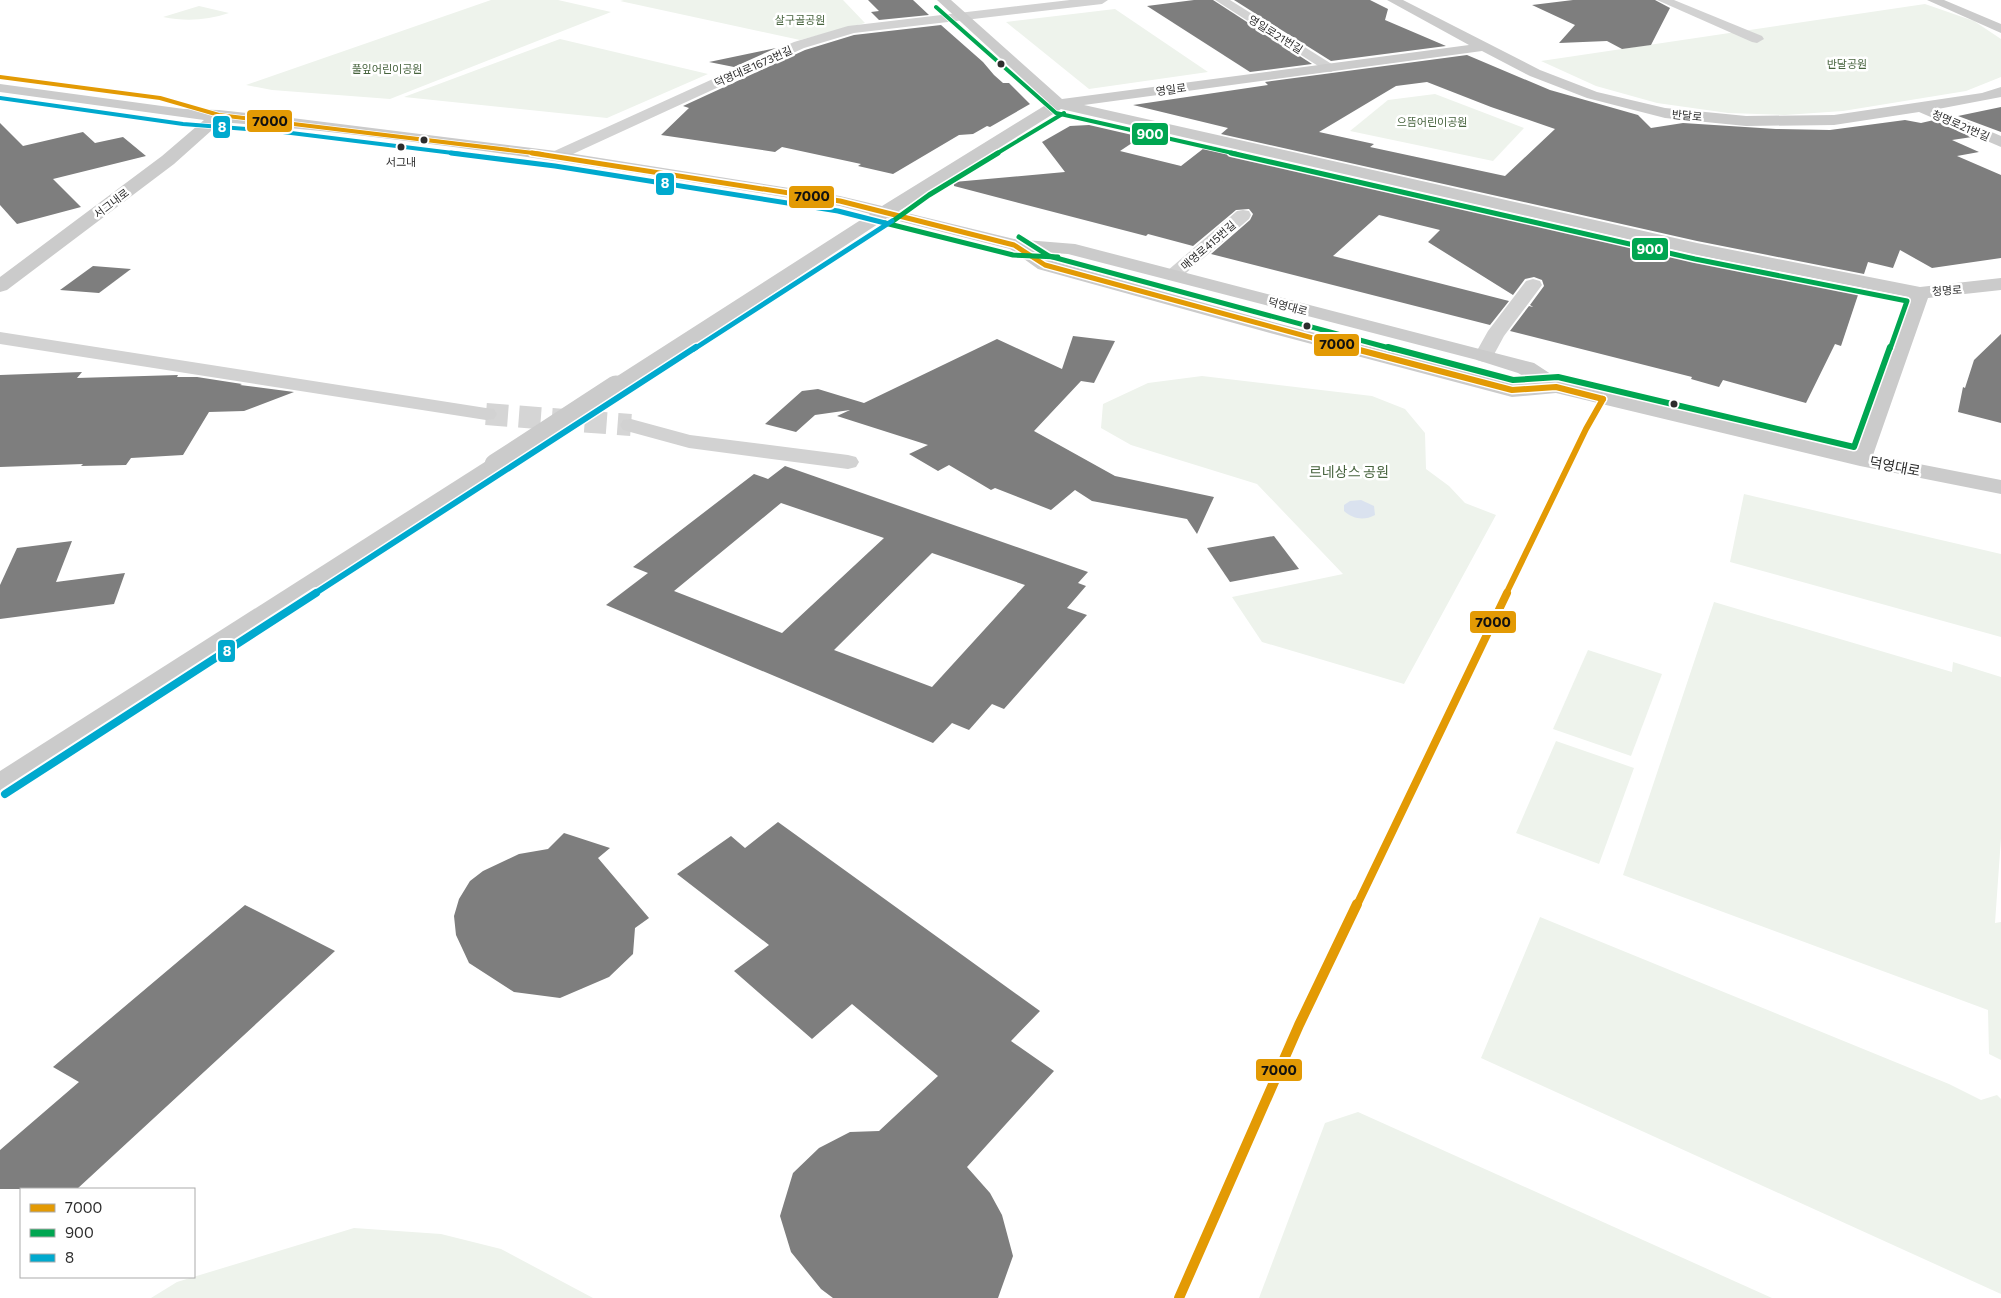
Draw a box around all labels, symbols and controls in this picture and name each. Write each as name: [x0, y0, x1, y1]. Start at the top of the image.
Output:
street label: 영일로21번길: [1247, 12, 1305, 56]
park label: 살구골공원: [775, 13, 825, 26]
street label: 덕영대로1673번길: [712, 43, 794, 89]
park label: 반달공원: [1827, 57, 1867, 70]
unlabelled marker: [996, 59, 1006, 69]
park label: 풀잎어린이공원: [352, 62, 422, 75]
street label: 영일로: [1155, 80, 1187, 98]
street label: 반달로: [1671, 107, 1703, 123]
street label: 청명로21번길: [1930, 107, 1992, 143]
line badge: 7000: [246, 109, 293, 133]
text: 7000: [252, 112, 288, 129]
line badge: 8: [212, 115, 231, 139]
park label: 으뜸어린이공원: [1397, 115, 1467, 128]
text: 8: [218, 118, 227, 135]
line badge: 900: [1131, 122, 1169, 146]
text: 900: [1136, 125, 1164, 142]
unlabelled marker: [419, 135, 429, 145]
marker: 서그내: [396, 142, 406, 152]
place label: 서그내: [386, 155, 416, 168]
line badge: 8: [655, 172, 675, 196]
text: 8: [661, 174, 670, 191]
line badge: 7000: [788, 185, 835, 209]
street label: 서그내로: [91, 186, 131, 220]
text: 7000: [794, 187, 830, 204]
street label: 매영로415번길: [1178, 218, 1238, 272]
line badge: 900: [1631, 237, 1669, 261]
text: 900: [1636, 240, 1664, 257]
street label: 청명로: [1931, 282, 1963, 298]
street label: 덕영대로: [1267, 294, 1309, 318]
unlabelled marker: [1302, 321, 1312, 331]
line badge: 7000: [1313, 333, 1360, 357]
text: 7000: [1319, 335, 1355, 352]
unlabelled marker: [1669, 399, 1679, 409]
street label: 덕영대로: [1868, 453, 1922, 479]
park label: 르네상스 공원: [1309, 463, 1389, 480]
line badge: 7000: [1469, 610, 1517, 634]
text: 7000: [1475, 613, 1511, 630]
line badge: 8: [217, 639, 236, 663]
text: 8: [223, 642, 232, 659]
line badge: 7000: [1255, 1058, 1303, 1082]
text: 7000: [1261, 1061, 1297, 1078]
legend: [20, 1188, 195, 1278]
text: 7000: [65, 1198, 102, 1216]
text: 900: [65, 1223, 94, 1241]
text: 8: [65, 1248, 74, 1266]

